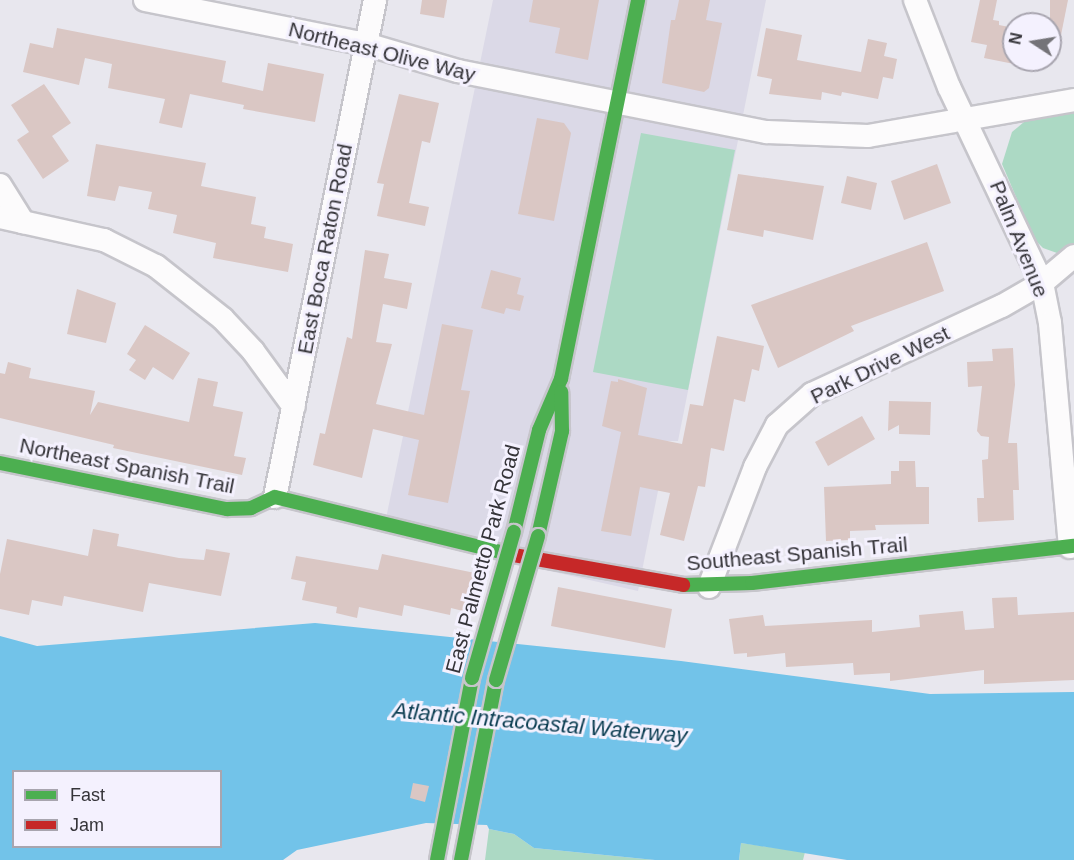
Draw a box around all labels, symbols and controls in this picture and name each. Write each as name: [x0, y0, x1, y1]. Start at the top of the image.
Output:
north arrow: [1002, 12, 1062, 72]
street label: Northeast Olive Way: [286, 17, 478, 87]
text: N: [1006, 31, 1025, 46]
street label: East Boca Raton Road: [292, 142, 358, 356]
street label: Palm Avenue: [984, 177, 1054, 301]
street label: Park Drive West: [806, 321, 954, 409]
street label: Northeast Spanish Trail: [17, 433, 237, 499]
street label: East Palmetto Park Road: [440, 442, 526, 676]
street label: Southeast Spanish Trail: [685, 532, 909, 576]
water label: Atlantic Intracoastal Waterway: [392, 697, 688, 749]
legend: [12, 770, 222, 848]
text: Fast: [70, 785, 105, 805]
text: Jam: [70, 815, 104, 835]

